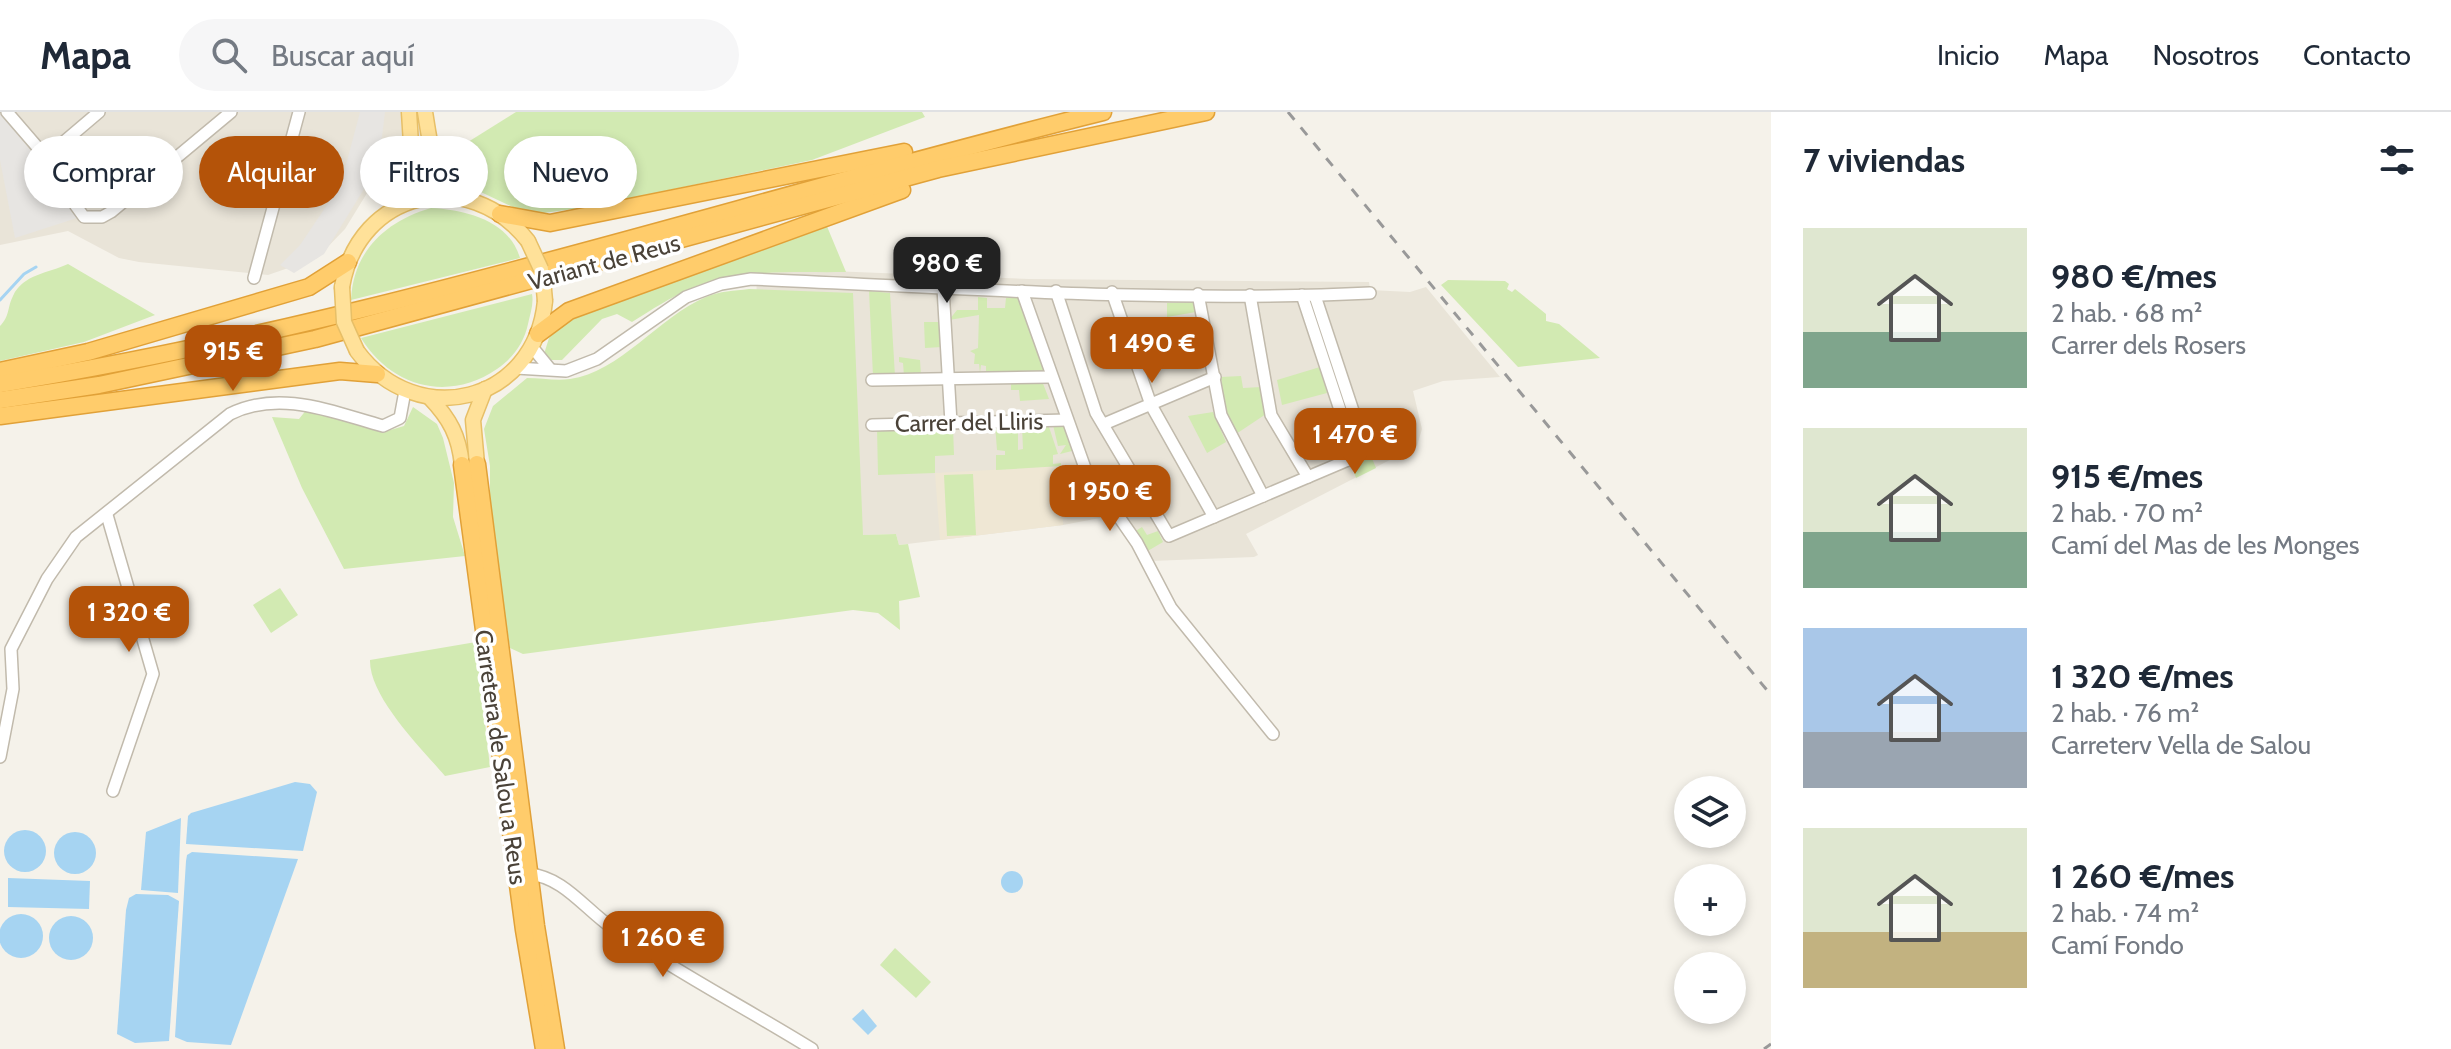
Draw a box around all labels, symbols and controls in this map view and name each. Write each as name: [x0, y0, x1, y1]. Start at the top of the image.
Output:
search box: [179, 19, 739, 91]
text: Mapa: [40, 32, 131, 79]
icon: search: [207, 33, 251, 77]
text: Buscar aquí: [271, 37, 414, 74]
text: Inicio: [1937, 38, 2000, 72]
text: Mapa: [2044, 38, 2109, 72]
text: Nosotros: [2153, 38, 2259, 72]
text: Contacto: [2303, 38, 2411, 72]
chip: Comprar: [24, 136, 183, 208]
chip: Alquilar: [199, 136, 344, 208]
chip: Filtros: [360, 136, 488, 208]
chip: Nuevo: [504, 136, 637, 208]
icon: filters: [2375, 138, 2419, 182]
text: 7 viviendas: [1803, 139, 1965, 181]
street label: Variant de Reus: [525, 228, 683, 296]
pin: 980 €: [891, 237, 1003, 305]
text: 980 €: [911, 247, 983, 279]
text: 980 €/mes: [2051, 255, 2217, 297]
icon: home: [1867, 260, 1963, 356]
text: 2 hab. · 68 m²: [2051, 297, 2202, 329]
pin: 1 490 €: [1078, 317, 1226, 385]
pin: 915 €: [177, 325, 289, 393]
text: 1 490 €: [1108, 327, 1196, 359]
text: Carrer dels Rosers: [2051, 329, 2246, 361]
text: 915 €: [203, 335, 263, 367]
street label: Carrer del Lliris: [895, 406, 1044, 438]
pin: 1 470 €: [1281, 408, 1429, 476]
text: 1 470 €: [1312, 418, 1398, 450]
text: 915 €/mes: [2051, 455, 2203, 497]
icon: home: [1867, 460, 1963, 556]
pin: 1 950 €: [1036, 465, 1184, 533]
text: 1 950 €: [1068, 475, 1152, 507]
text: 2 hab. · 70 m²: [2051, 497, 2203, 529]
text: Camí del Mas de les Monges: [2051, 529, 2360, 561]
pin: 1 320 €: [55, 586, 203, 654]
text: 1 320 €: [87, 596, 171, 628]
street label: Carretera de Salou a Reus: [469, 628, 533, 886]
text: 1 320 €/mes: [2051, 655, 2234, 697]
icon: home: [1867, 660, 1963, 756]
text: 2 hab. · 76 m²: [2051, 697, 2199, 729]
text: Carreterv Vella de Salou: [2051, 729, 2311, 761]
map controls: [1674, 776, 1746, 1024]
button: layers: [1674, 776, 1746, 848]
text: 1 260 €/mes: [2051, 855, 2235, 897]
icon: home: [1867, 860, 1963, 956]
button: +: [1674, 864, 1746, 936]
text: 2 hab. · 74 m²: [2051, 897, 2199, 929]
pin: 1 260 €: [589, 911, 737, 979]
text: 1 260 €: [621, 921, 705, 953]
text: Camí Fondo: [2051, 929, 2184, 961]
button: −: [1674, 952, 1746, 1024]

